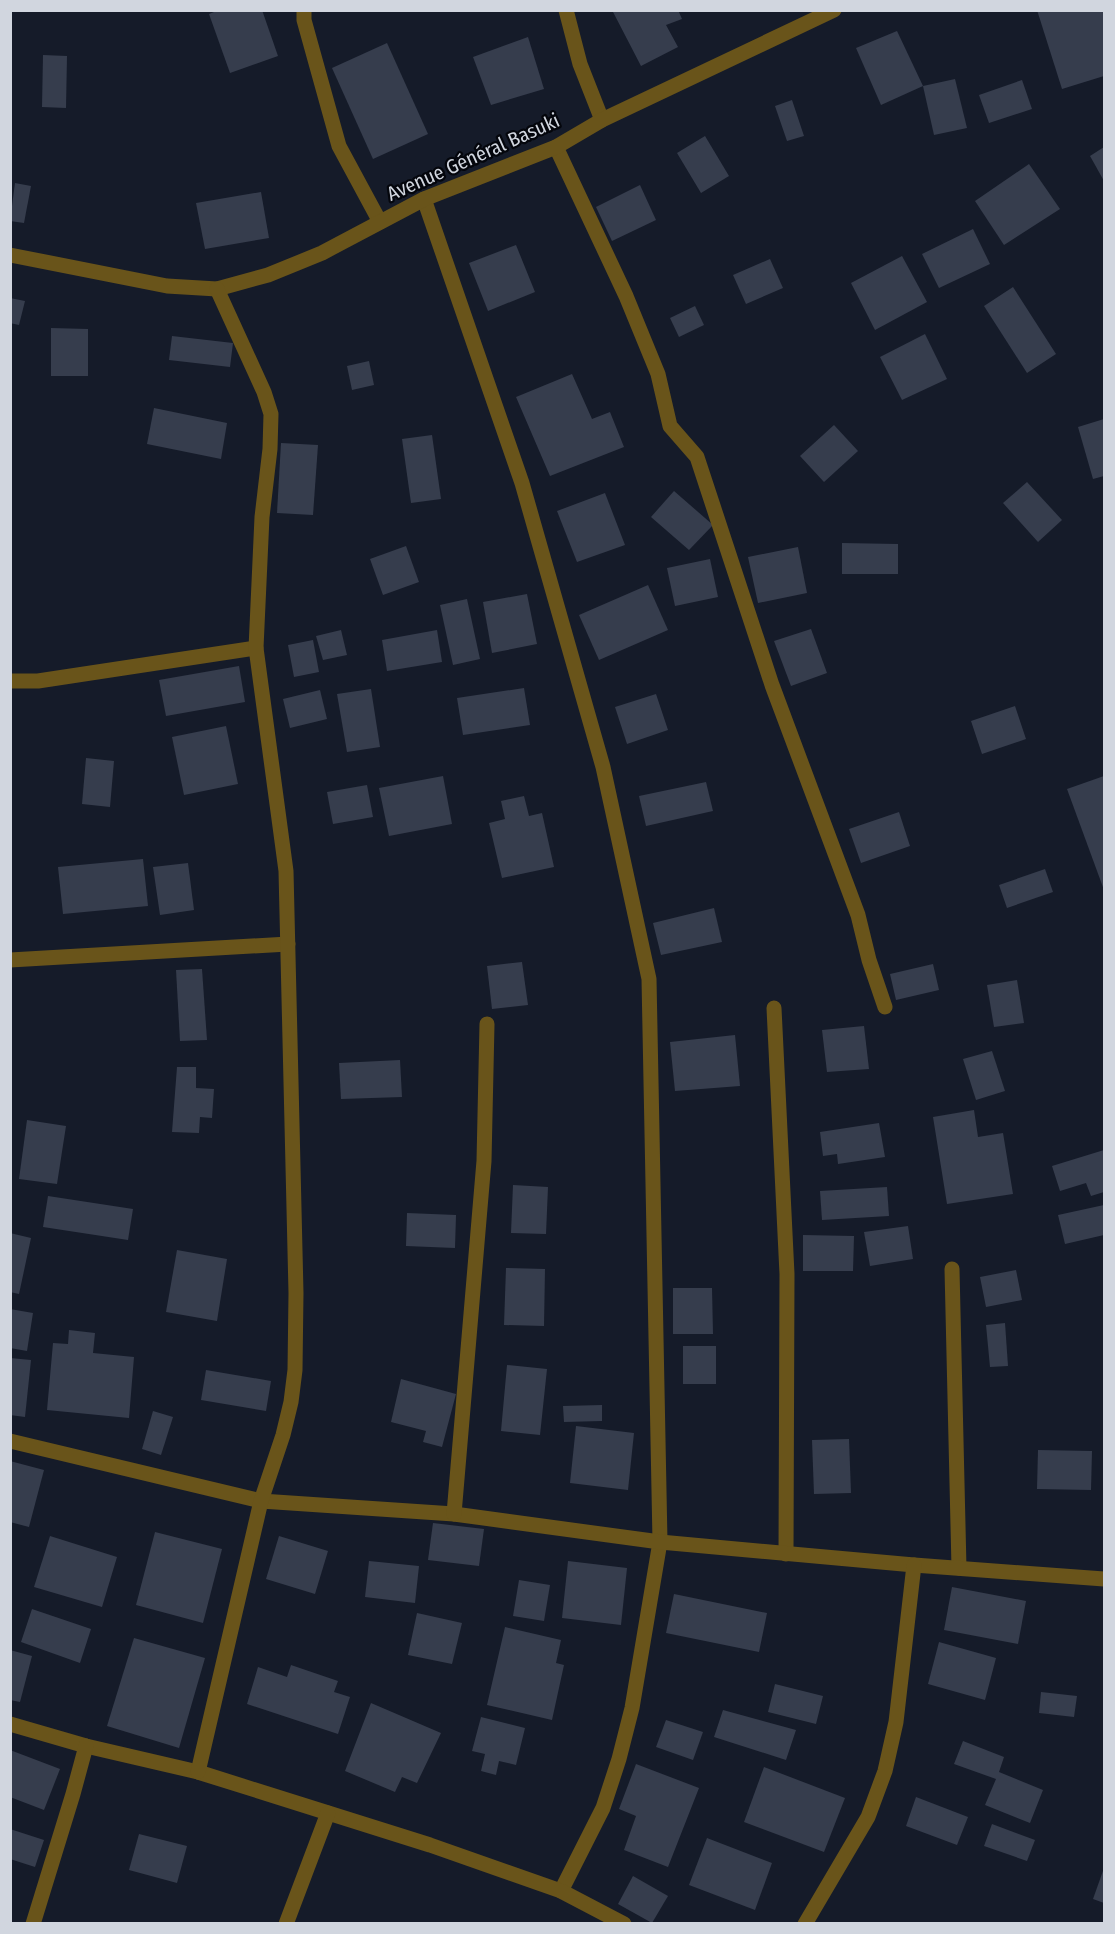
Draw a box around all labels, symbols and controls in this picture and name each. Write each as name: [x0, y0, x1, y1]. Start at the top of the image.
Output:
street label: Avenue Général Basuki: [383, 108, 563, 206]

